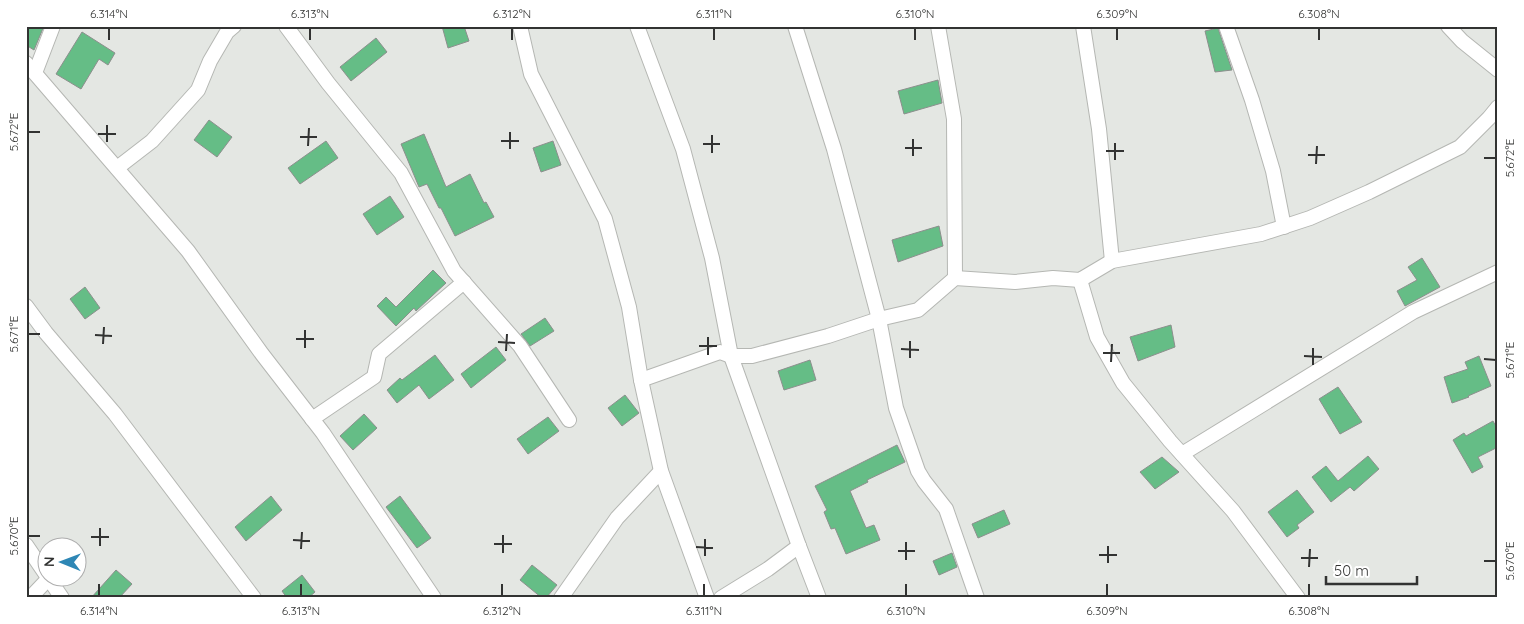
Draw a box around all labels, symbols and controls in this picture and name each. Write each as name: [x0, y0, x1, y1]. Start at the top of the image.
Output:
text: 6.314°N: [90, 6, 128, 21]
text: 6.313°N: [291, 6, 329, 21]
text: 6.312°N: [493, 6, 531, 21]
text: 6.311°N: [696, 6, 732, 21]
text: 6.310°N: [895, 6, 935, 21]
text: 6.309°N: [1096, 6, 1138, 21]
text: 6.308°N: [1298, 6, 1340, 21]
text: 5.672°E: [6, 113, 21, 151]
text: 5.672°E: [1502, 139, 1517, 177]
text: 5.671°E: [6, 315, 21, 352]
text: 5.671°E: [1502, 341, 1517, 378]
text: 5.670°E: [6, 516, 21, 555]
north arrow: [38, 536, 88, 586]
text: 5.670°E: [1502, 541, 1517, 580]
scale bar: [1326, 554, 1418, 586]
text: N: [40, 556, 58, 567]
text: 50 m: [1334, 561, 1369, 580]
text: 6.314°N: [80, 603, 118, 618]
text: 6.313°N: [282, 603, 320, 618]
text: 6.312°N: [483, 603, 521, 618]
text: 6.311°N: [686, 603, 722, 618]
text: 6.310°N: [886, 603, 926, 618]
text: 6.309°N: [1086, 603, 1128, 618]
text: 6.308°N: [1288, 603, 1330, 618]

